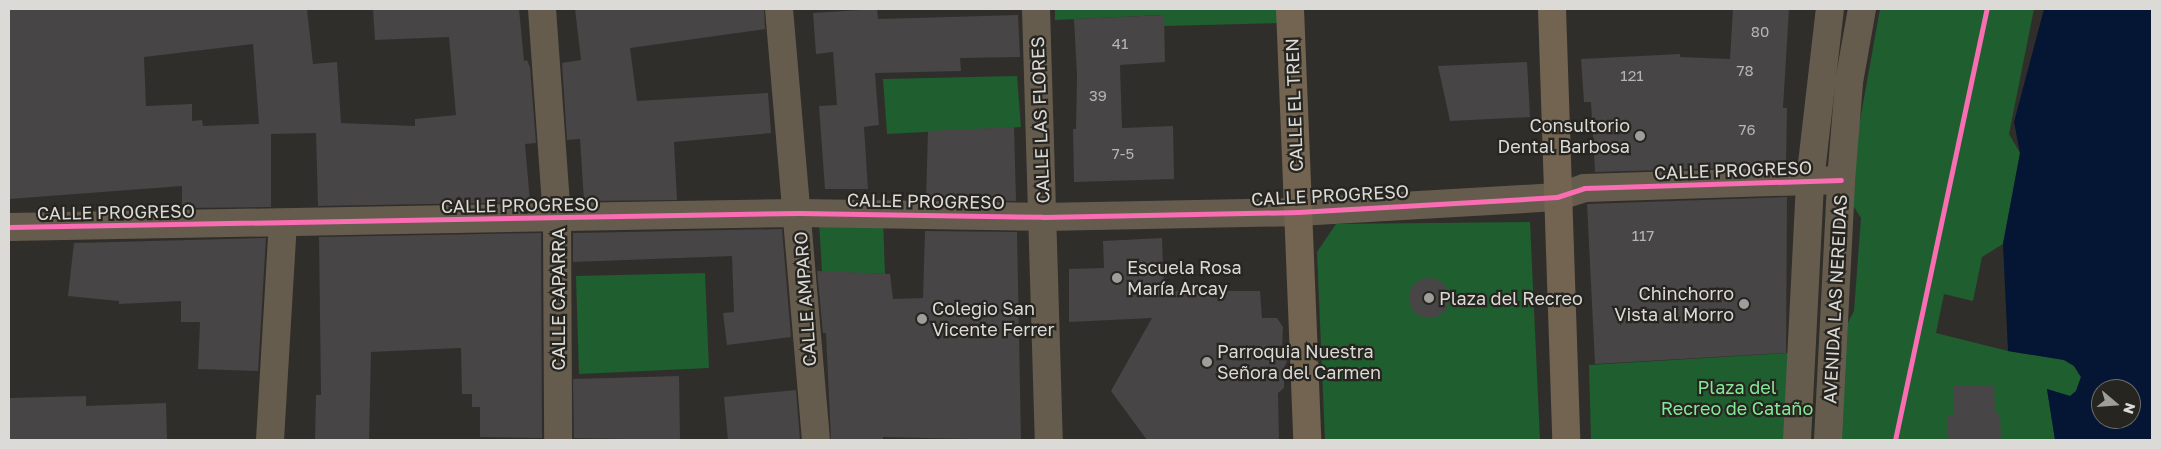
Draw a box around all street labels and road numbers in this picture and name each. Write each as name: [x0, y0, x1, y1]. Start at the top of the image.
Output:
street label: CALLE LAS FLORES: [1026, 36, 1054, 204]
street label: CALLE EL TREN: [1281, 38, 1307, 172]
street label: CALLE PROGRESO: [1654, 156, 1812, 184]
street label: CALLE PROGRESO: [1251, 180, 1409, 210]
street label: CALLE PROGRESO: [847, 189, 1005, 213]
street label: CALLE PROGRESO: [441, 193, 599, 217]
street label: AVENIDA LAS NEREIDAS: [1819, 194, 1851, 404]
street label: CALLE PROGRESO: [37, 200, 195, 224]
street label: CALLE CAPARRA: [547, 228, 569, 370]
street label: CALLE AMPARO: [790, 231, 820, 367]

